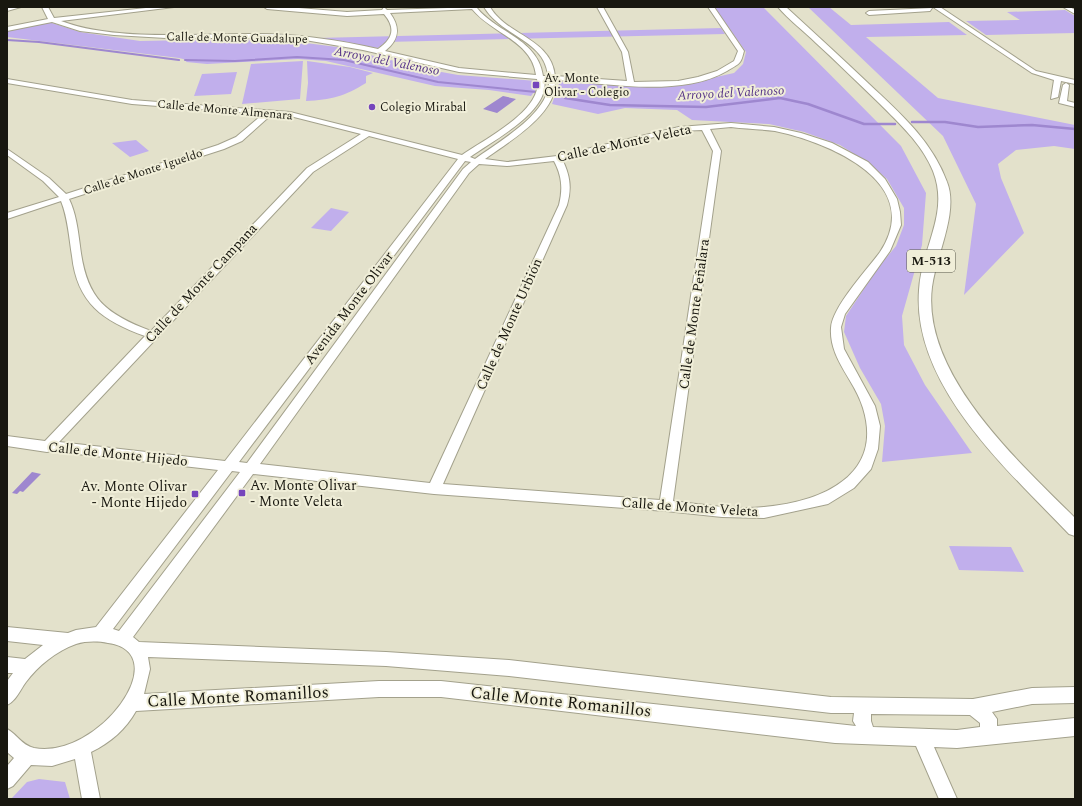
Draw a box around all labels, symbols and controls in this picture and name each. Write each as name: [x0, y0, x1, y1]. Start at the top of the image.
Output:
street label: Calle de Monte Guadalupe: [166, 27, 308, 49]
water label: Arroyo del Valenoso: [332, 41, 441, 81]
place label: Av. Monte Olivar - Colegio: [544, 69, 629, 102]
marker: Av. Monte Olivar - Colegio: [531, 80, 541, 90]
water label: Arroyo del Valenoso: [676, 80, 785, 106]
street label: Calle de Monte Almenara: [156, 95, 294, 125]
place label: Colegio Mirabal: [380, 98, 466, 117]
marker: Colegio Mirabal: [367, 102, 377, 112]
street label: Calle de Monte Veleta: [555, 118, 693, 168]
street label: Calle de Monte Igueldo: [81, 144, 205, 200]
street label: Calle de Monte Campana: [140, 218, 262, 347]
street label: Calle de Monte Peñalara: [673, 237, 715, 391]
street label: Avenida Monte Olivar: [299, 246, 399, 369]
road number: M-513: [907, 250, 955, 272]
street label: Calle de Monte Urbión: [470, 255, 548, 393]
street label: Calle de Monte Hijedo: [47, 436, 189, 472]
place label: Av. Monte Olivar - Monte Veleta: [250, 475, 357, 512]
place label: Av. Monte Olivar - Monte Hijedo: [80, 476, 187, 513]
marker: Av. Monte Olivar - Monte Veleta: [237, 488, 247, 498]
marker: Av. Monte Olivar - Monte Hijedo: [190, 489, 200, 499]
street label: Calle de Monte Veleta: [621, 492, 759, 522]
street label: Calle Monte Romanillos: [147, 679, 329, 715]
street label: Calle Monte Romanillos: [469, 680, 653, 724]

